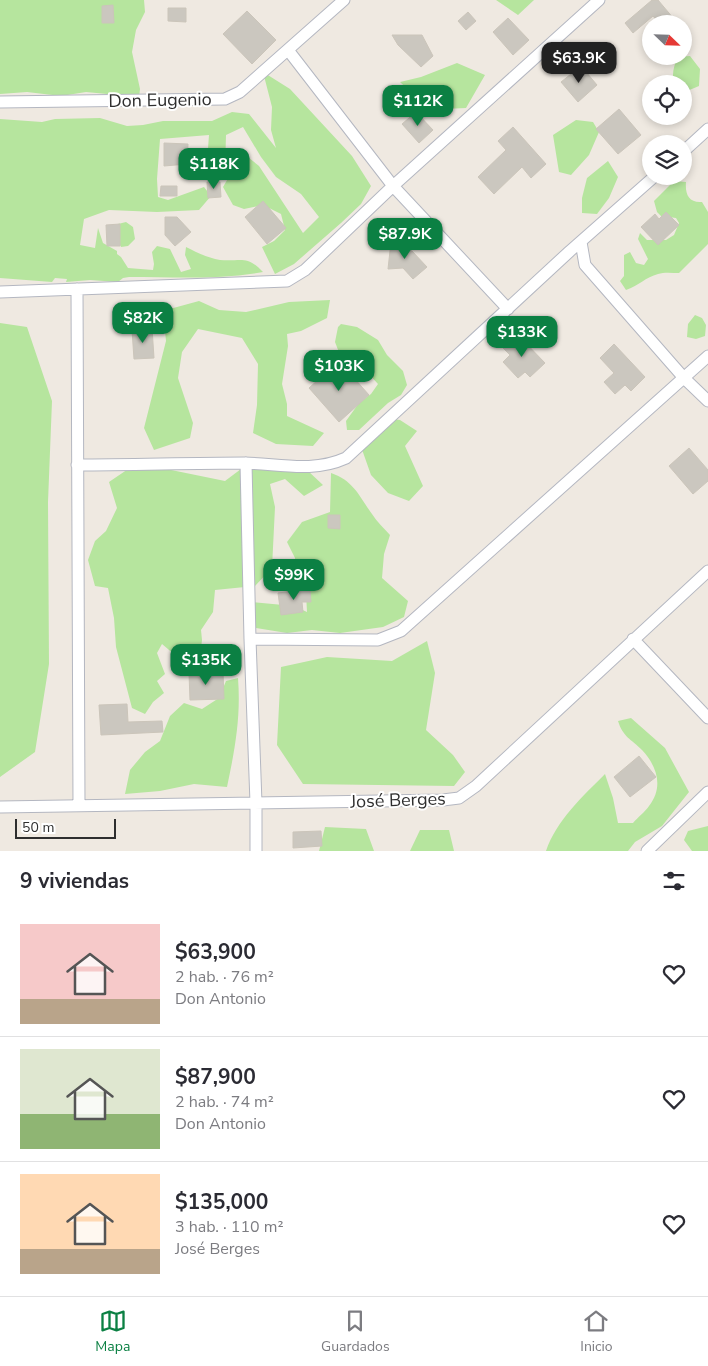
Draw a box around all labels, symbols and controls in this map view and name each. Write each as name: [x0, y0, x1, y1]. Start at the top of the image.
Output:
north arrow: [642, 15, 692, 65]
map controls: [642, 15, 692, 185]
pin: $63.9K: [538, 42, 620, 84]
text: $63.9K: [553, 47, 606, 69]
button: locate: [642, 75, 692, 125]
pin: $112K: [383, 84, 453, 127]
street label: Don Eugenio: [108, 87, 212, 113]
text: $112K: [393, 90, 443, 112]
button: layers: [642, 135, 692, 185]
pin: $118K: [179, 148, 249, 190]
text: $118K: [189, 153, 239, 175]
pin: $87.9K: [364, 218, 446, 260]
text: $87.9K: [379, 223, 432, 245]
pin: $82K: [113, 302, 173, 344]
text: $82K: [123, 307, 163, 329]
pin: $133K: [487, 316, 557, 358]
text: $133K: [497, 321, 547, 343]
pin: $103K: [304, 350, 374, 392]
text: $103K: [314, 355, 364, 377]
pin: $99K: [264, 558, 324, 601]
text: $99K: [274, 564, 314, 586]
pin: $135K: [171, 644, 241, 686]
text: $135K: [181, 649, 231, 671]
street label: José Berges: [349, 786, 446, 814]
scale bar: [15, 816, 116, 839]
text: 50 m: [22, 818, 54, 837]
text: 9 viviendas: [20, 867, 129, 895]
icon: filters: [660, 867, 688, 895]
text: $63,900: [175, 938, 256, 966]
icon: home: [60, 944, 120, 1004]
icon: heart: [660, 960, 688, 988]
text: 2 hab. · 76 m²: [175, 966, 274, 988]
text: Don Antonio: [175, 988, 266, 1010]
text: $87,900: [175, 1063, 256, 1091]
icon: home: [60, 1069, 120, 1129]
icon: heart: [660, 1085, 688, 1113]
text: 2 hab. · 74 m²: [175, 1091, 274, 1113]
text: Don Antonio: [175, 1113, 266, 1135]
text: $135,000: [175, 1188, 268, 1216]
icon: home: [60, 1194, 120, 1254]
icon: heart: [660, 1210, 688, 1238]
text: 3 hab. · 110 m²: [175, 1216, 283, 1238]
text: José Berges: [175, 1238, 260, 1260]
tab: Mapa: [95, 1307, 130, 1356]
tab: Guardados: [321, 1307, 390, 1356]
tab: Inicio: [580, 1307, 613, 1356]

